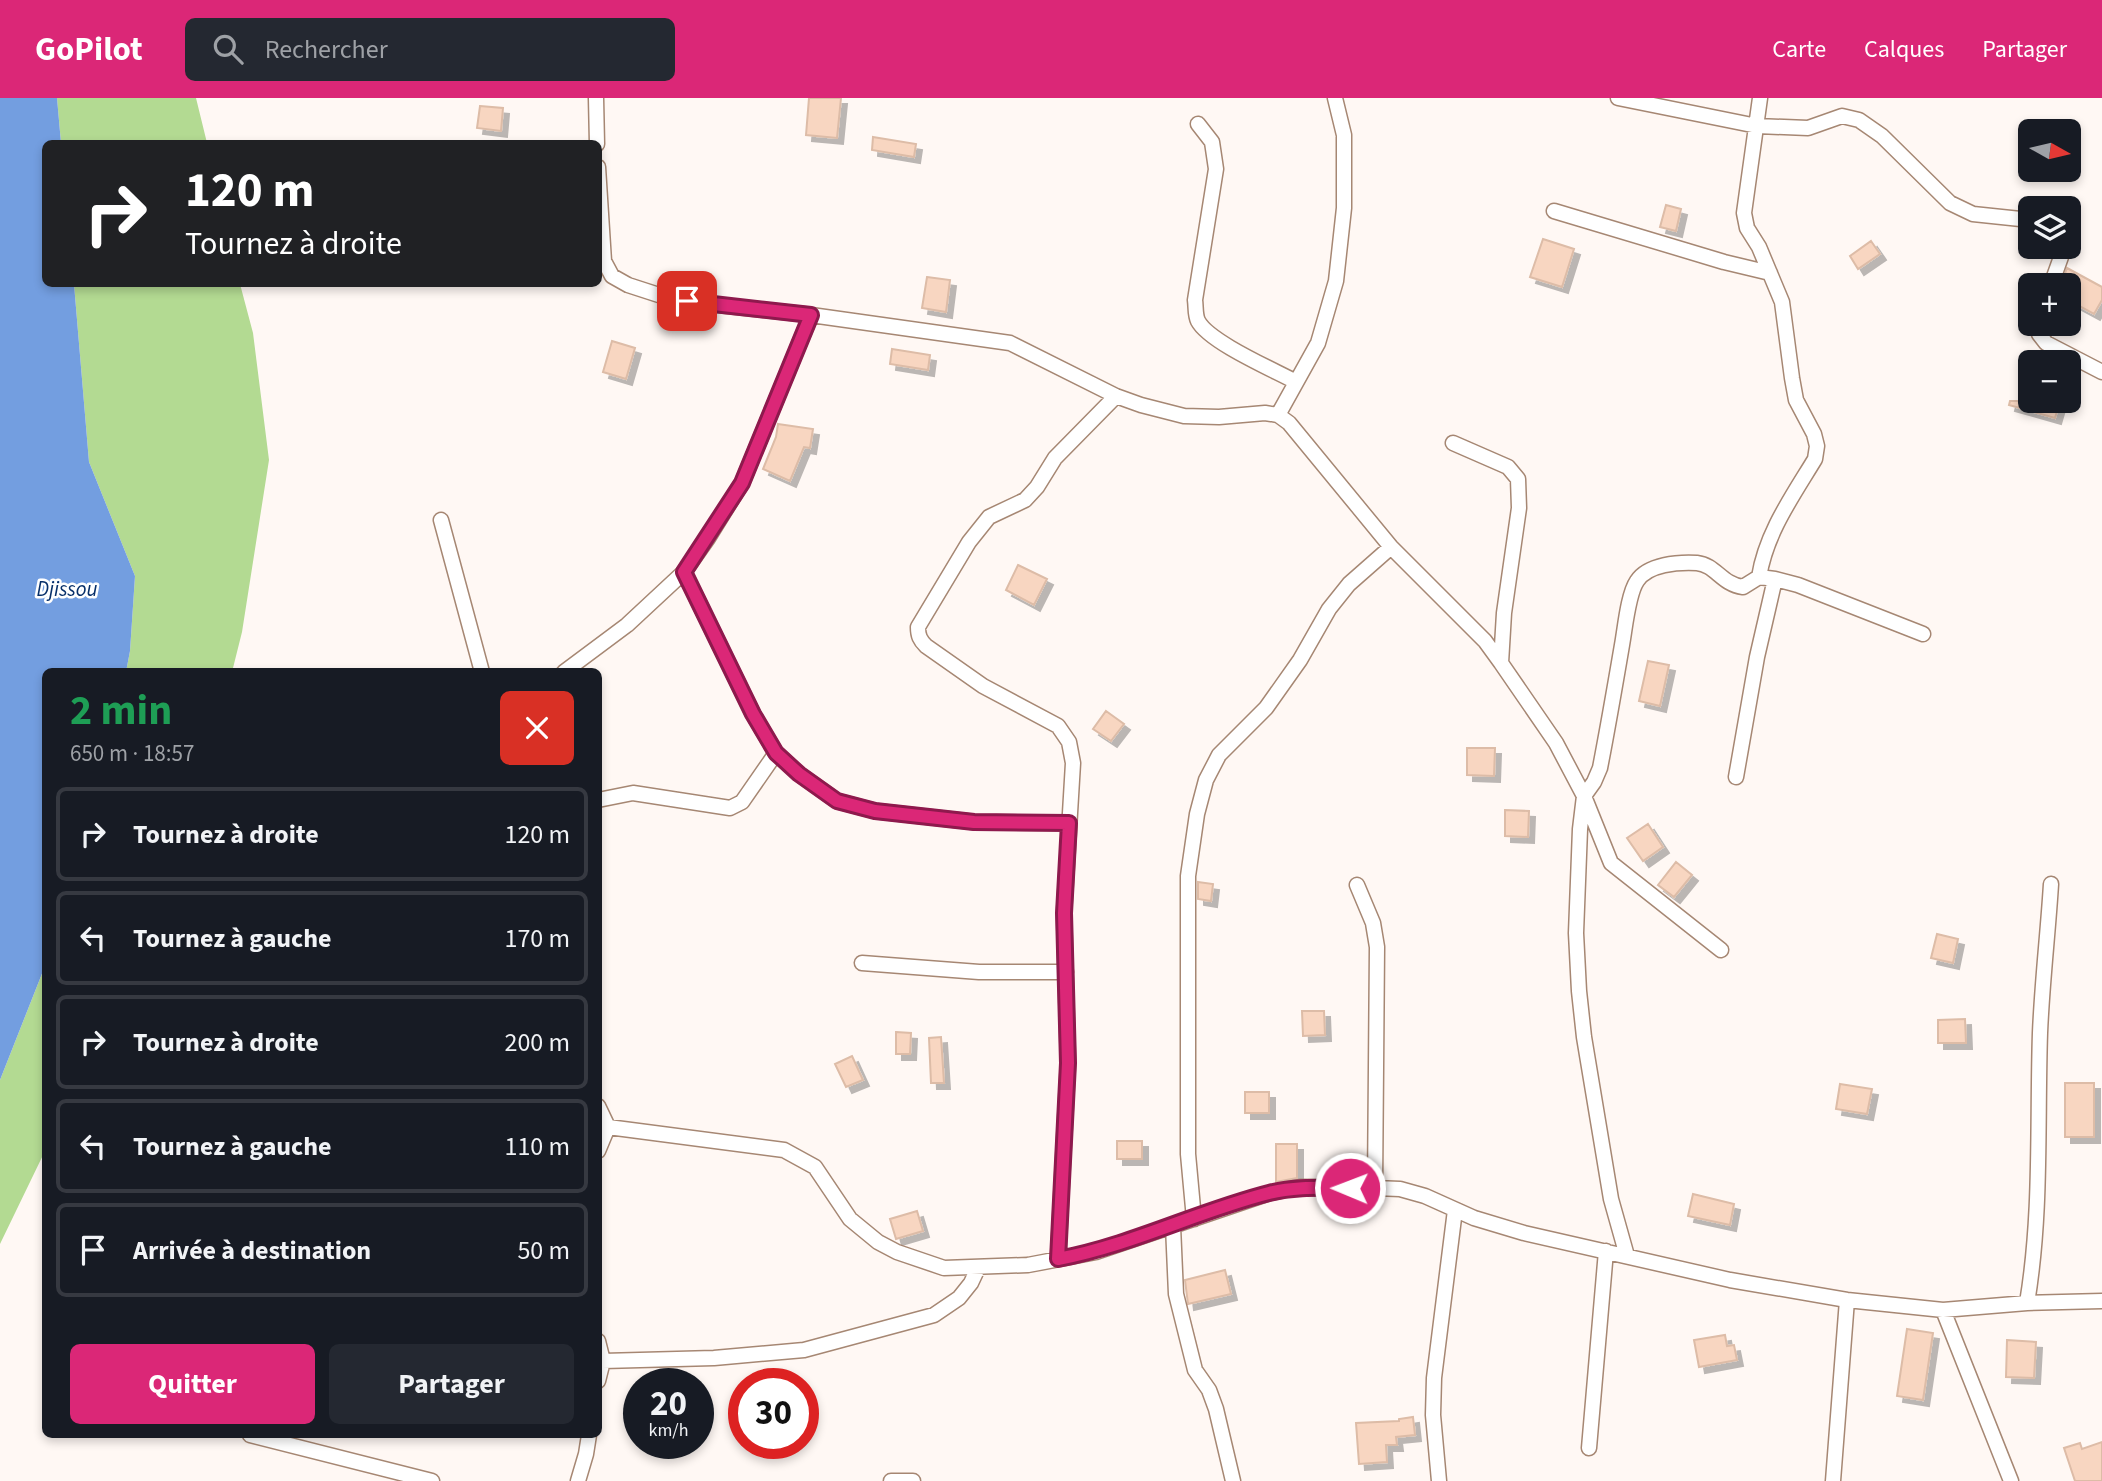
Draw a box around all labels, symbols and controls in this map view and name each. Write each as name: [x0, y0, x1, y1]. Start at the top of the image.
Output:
search box: [185, 18, 675, 81]
text: GoPilot: [35, 26, 143, 73]
icon: search: [209, 30, 247, 68]
text: Rechercher: [265, 31, 388, 68]
text: Carte: [1772, 32, 1826, 67]
text: Calques: [1864, 32, 1944, 67]
text: Partager: [1982, 32, 2067, 67]
north arrow: [2018, 119, 2081, 182]
map controls: [2018, 119, 2081, 413]
text: 120 m: [185, 156, 314, 226]
icon: right: [70, 168, 161, 259]
button: layers: [2018, 196, 2081, 259]
text: Tournez à droite: [185, 221, 402, 267]
pin: [657, 271, 717, 331]
button: +: [2018, 273, 2081, 336]
icon: arrive: [668, 282, 706, 320]
button: −: [2018, 350, 2081, 413]
water label: Djissou: [36, 574, 98, 604]
text: 2 min: [70, 681, 172, 741]
button: close: [500, 691, 574, 765]
text: 650 m · 18:57: [70, 737, 194, 770]
icon: right: [74, 815, 112, 853]
text: Tournez à droite: [133, 816, 319, 853]
text: 120 m: [504, 816, 570, 853]
icon: left: [74, 919, 112, 957]
text: Tournez à gauche: [133, 920, 332, 957]
text: 170 m: [504, 920, 570, 957]
icon: right: [74, 1023, 112, 1061]
text: Tournez à droite: [133, 1024, 319, 1061]
text: 200 m: [504, 1024, 570, 1061]
icon: left: [74, 1127, 112, 1165]
text: Tournez à gauche: [133, 1128, 332, 1165]
text: 110 m: [504, 1128, 570, 1165]
position arrow: [1313, 1151, 1387, 1225]
icon: arrive: [74, 1231, 112, 1269]
text: Arrivée à destination: [133, 1232, 371, 1269]
text: 50 m: [517, 1232, 570, 1269]
button: Quitter: [70, 1344, 315, 1424]
button: Partager: [329, 1344, 574, 1424]
speed limit sign: 30: [728, 1368, 819, 1459]
text: 20: [650, 1379, 687, 1429]
text: km/h: [649, 1418, 688, 1443]

